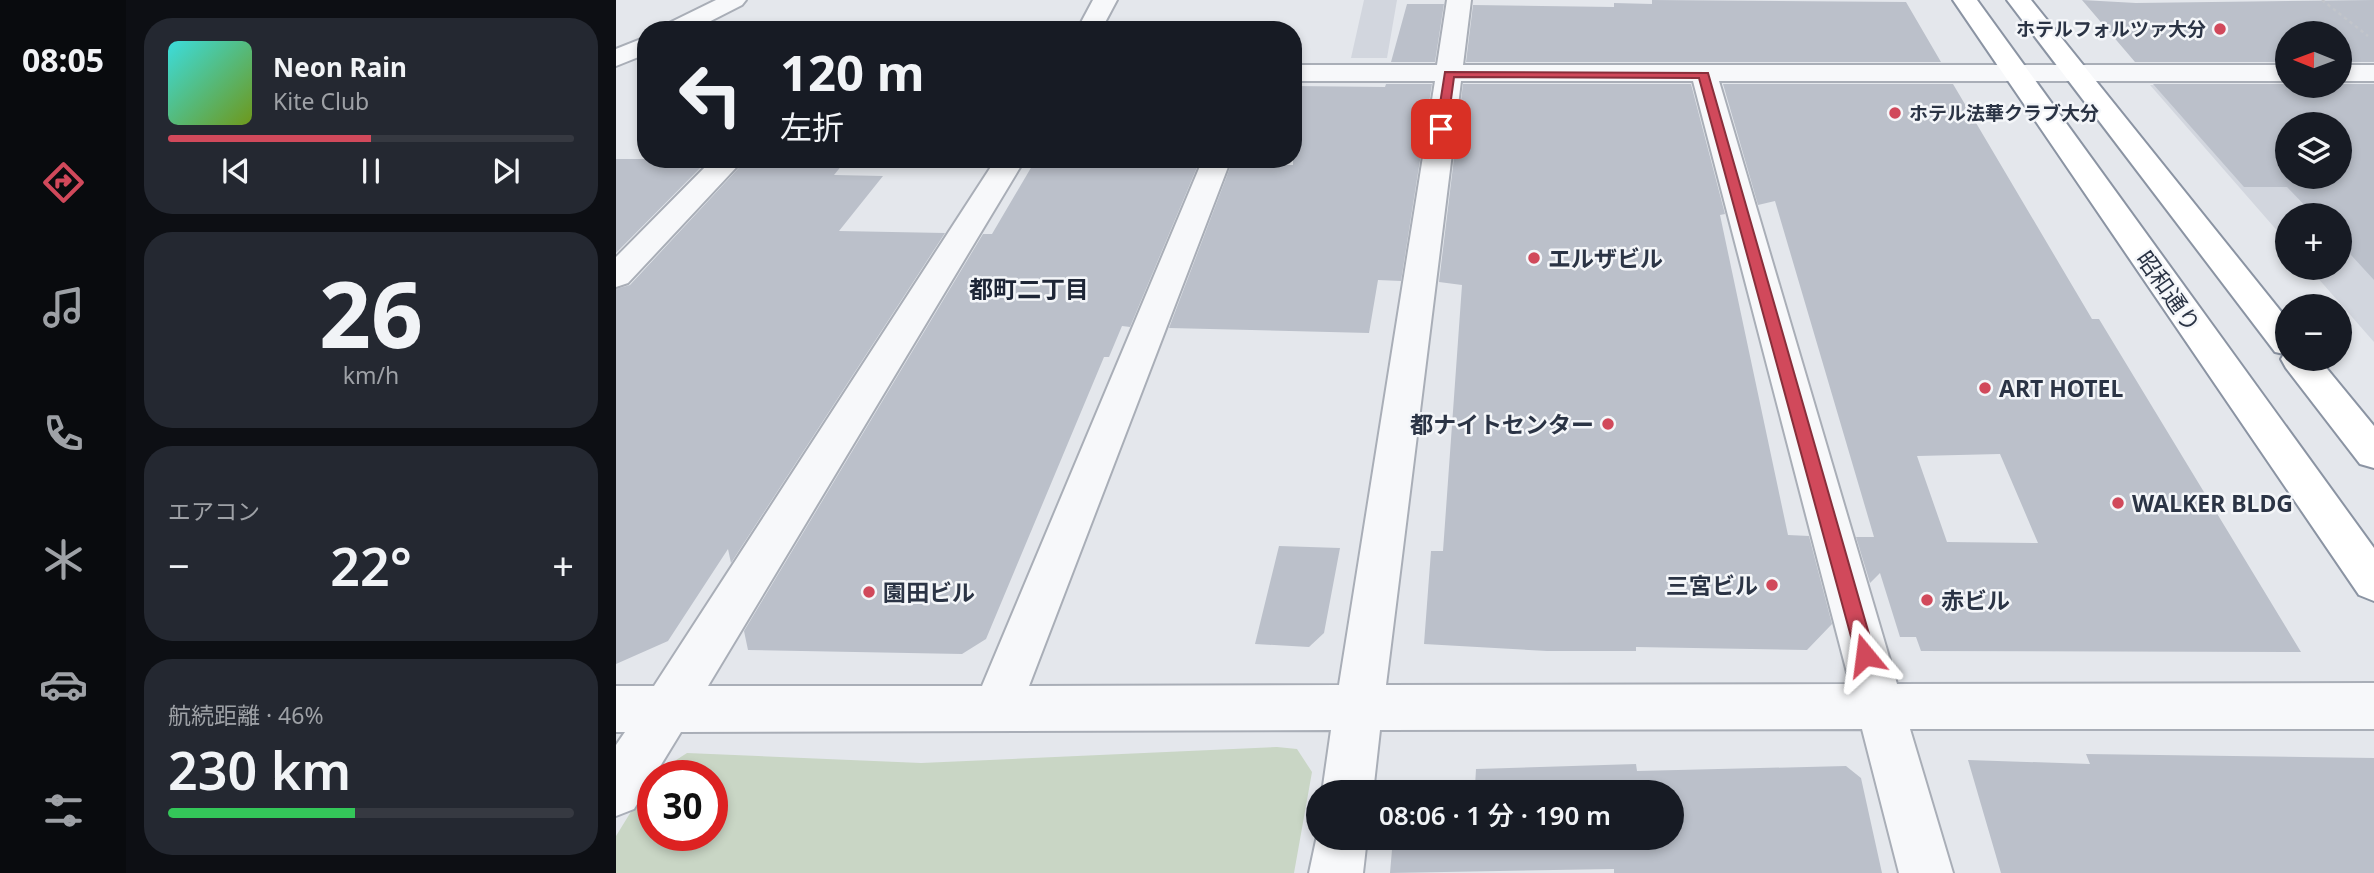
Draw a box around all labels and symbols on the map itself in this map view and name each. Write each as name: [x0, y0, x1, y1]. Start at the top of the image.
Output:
place label: ホテルフォルツァ大分: [2016, 16, 2206, 42]
marker: ホテルフォルツァ大分: [2212, 21, 2228, 37]
north arrow: [2275, 21, 2352, 98]
pin: [1411, 99, 1471, 159]
place label: ホテル法華クラブ大分: [1909, 100, 2099, 126]
marker: ホテル法華クラブ大分: [1887, 105, 1903, 121]
place label: エルザビル: [1548, 242, 1663, 274]
street label: 昭和通り: [2130, 244, 2208, 338]
marker: エルザビル: [1526, 250, 1542, 266]
district label: 都町二丁目: [969, 272, 1089, 305]
place label: ART HOTEL: [1999, 372, 2124, 404]
marker: ART HOTEL: [1977, 380, 1993, 396]
place label: 都ナイトセンター: [1410, 408, 1594, 440]
marker: 都ナイトセンター: [1600, 416, 1616, 432]
place label: WALKER BLDG: [2132, 487, 2293, 519]
marker: WALKER BLDG: [2110, 495, 2126, 511]
place label: 三宮ビル: [1666, 569, 1758, 601]
place label: 園田ビル: [883, 576, 975, 608]
marker: 三宮ビル: [1764, 577, 1780, 593]
marker: 園田ビル: [861, 584, 877, 600]
place label: 赤ビル: [1941, 584, 2010, 616]
marker: 赤ビル: [1919, 592, 1935, 608]
position arrow: [1828, 618, 1902, 692]
speed limit sign: 30: [637, 760, 728, 851]

